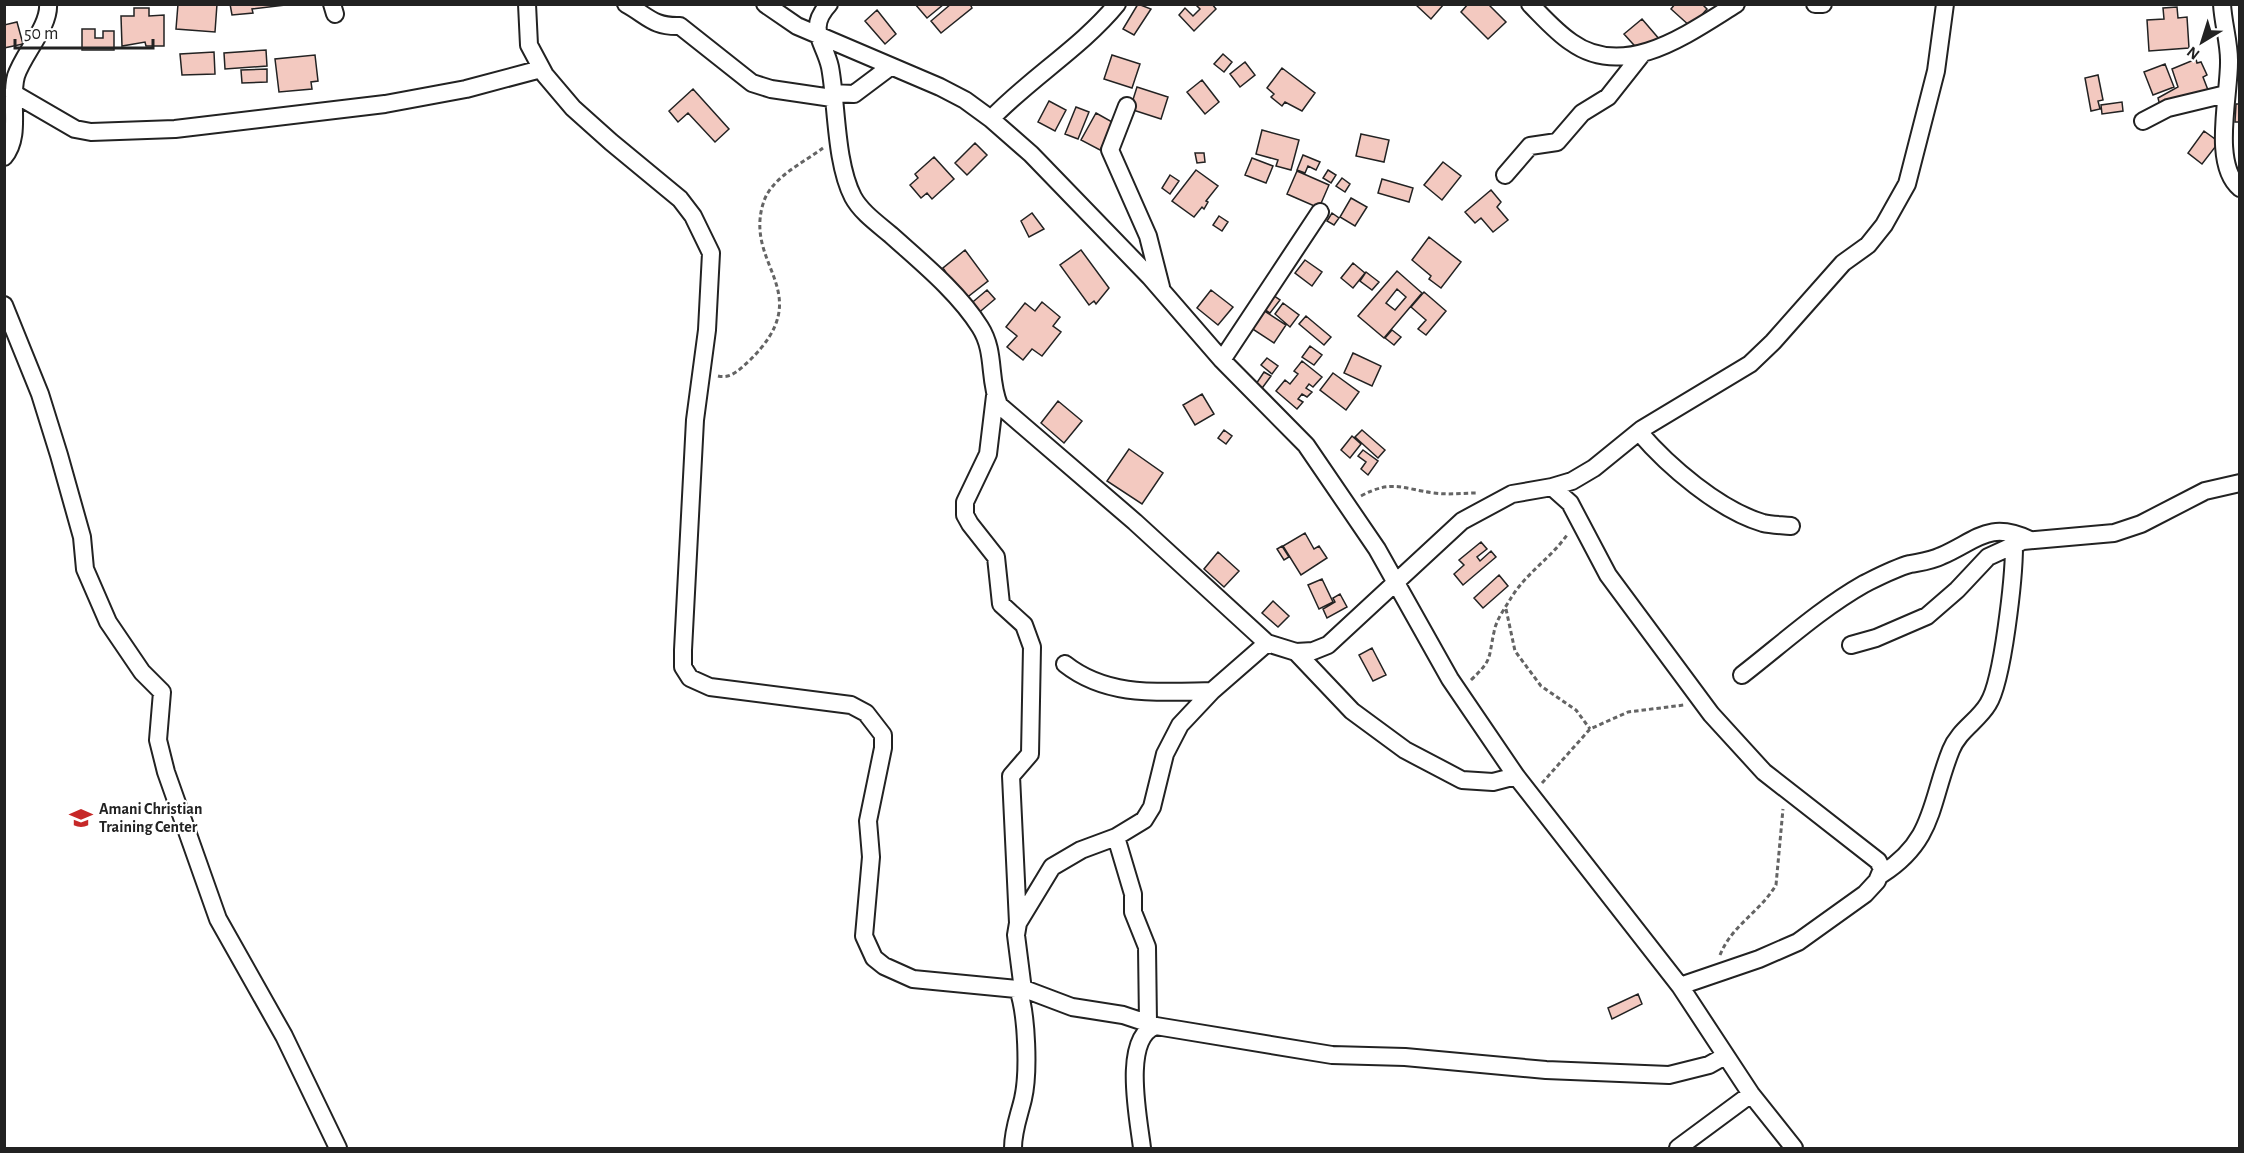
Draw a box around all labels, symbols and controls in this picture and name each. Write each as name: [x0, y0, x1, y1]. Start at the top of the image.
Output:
scale bar: [15, 12, 153, 50]
north arrow: [2172, 12, 2232, 72]
text: 50 m: [24, 25, 58, 43]
text: N: [2184, 43, 2203, 63]
place label: Amani Christian Training Center: [99, 801, 202, 835]
school or university icon: Amani Christian Training Center: [68, 805, 94, 831]

